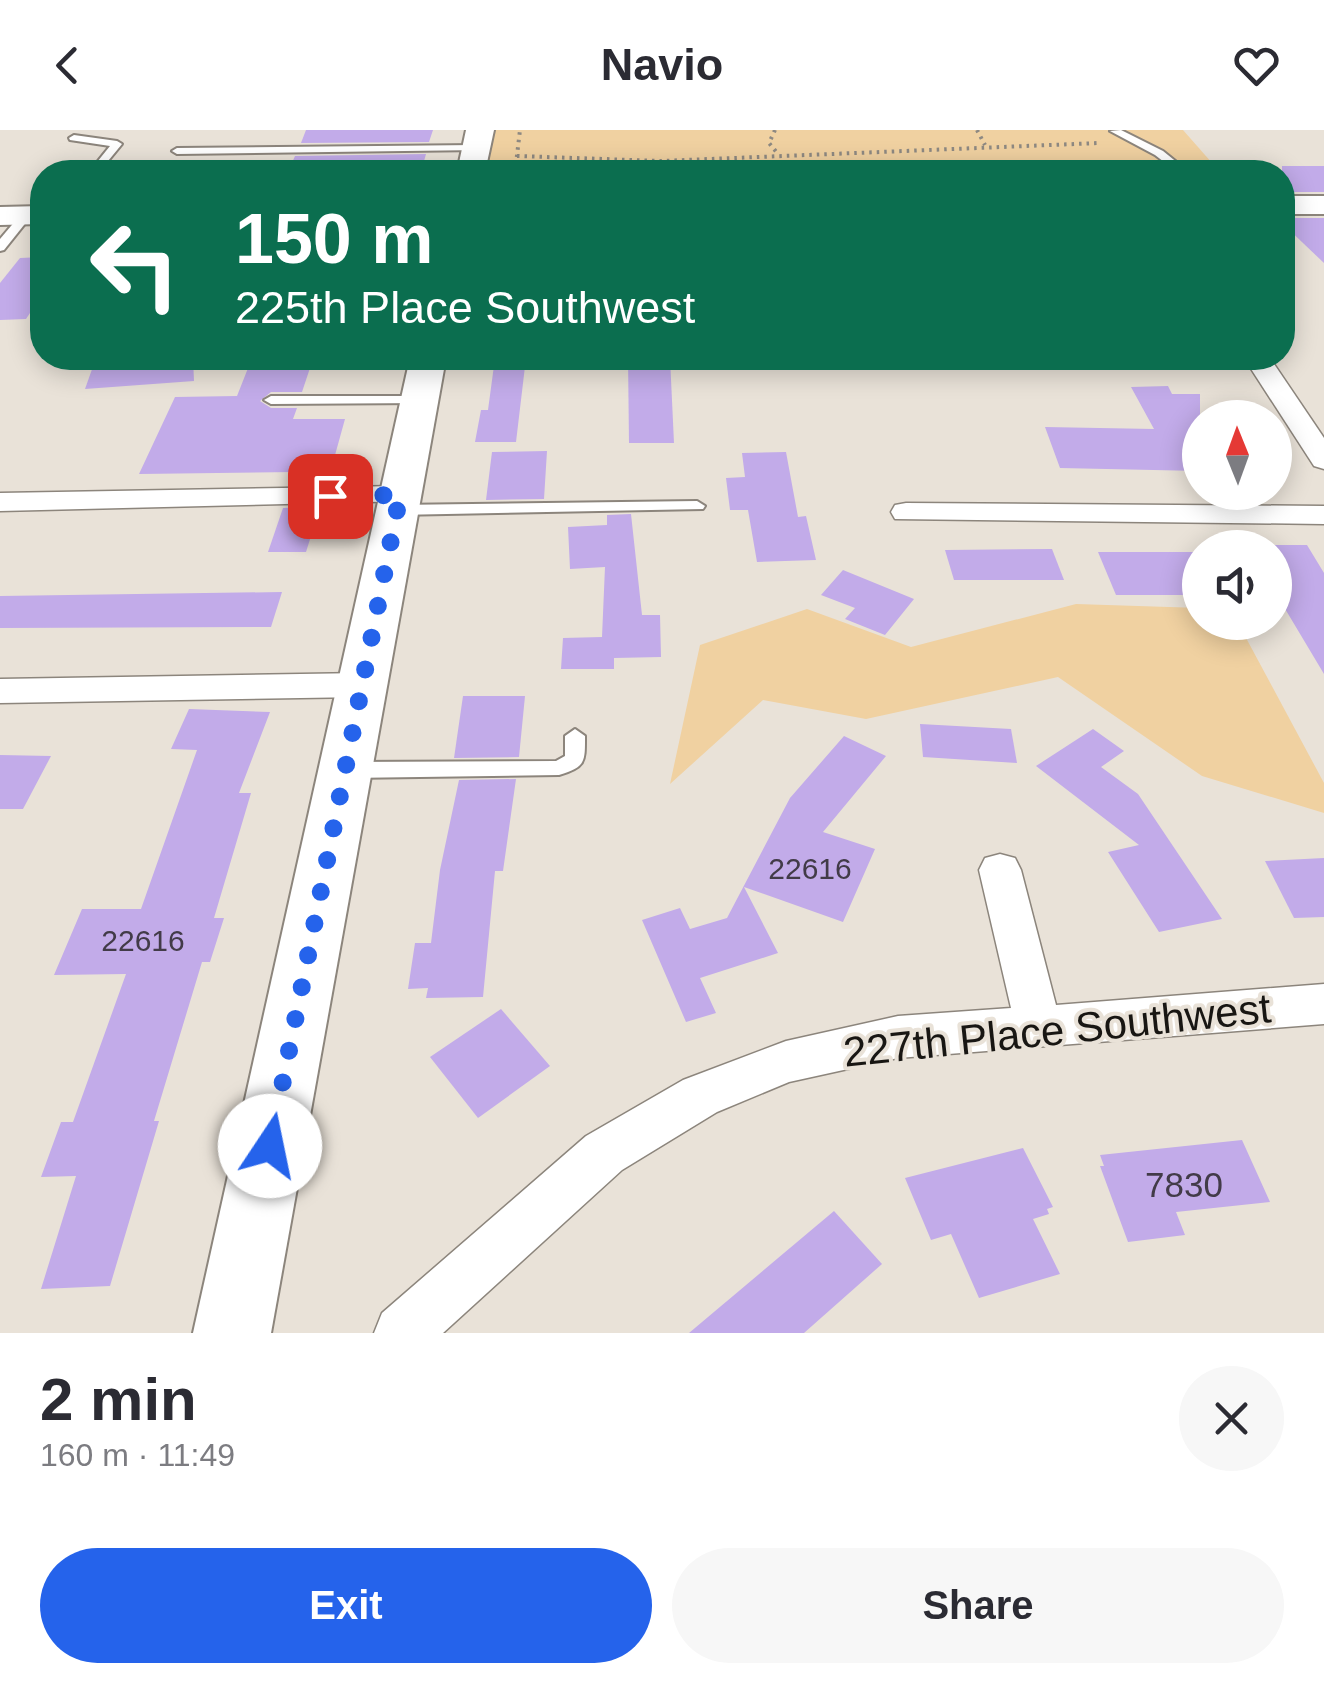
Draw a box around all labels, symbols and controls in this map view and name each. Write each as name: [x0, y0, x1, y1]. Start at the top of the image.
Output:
icon: back: [40, 38, 95, 93]
icon: heart: [1229, 38, 1284, 93]
text: Navio: [601, 39, 723, 90]
icon: left: [70, 200, 200, 330]
text: 150 m: [235, 200, 433, 278]
text: 225th Place Southwest: [235, 282, 695, 333]
north arrow: [1182, 400, 1292, 510]
map controls: [1182, 400, 1292, 640]
pin: [288, 454, 373, 539]
icon: arrive: [303, 469, 358, 524]
button: sound: [1182, 530, 1292, 640]
house number: 22616: [768, 852, 852, 885]
house number: 22616: [101, 924, 185, 957]
street label: 227th Place Southwest: [841, 984, 1273, 1076]
position arrow: [218, 1094, 322, 1198]
house number: 7830: [1145, 1165, 1223, 1204]
text: 2 min: [40, 1366, 197, 1433]
button: close: [1179, 1366, 1284, 1471]
text: 160 m · 11:49: [40, 1437, 235, 1473]
button: Exit: [40, 1548, 652, 1663]
button: Share: [672, 1548, 1284, 1663]

